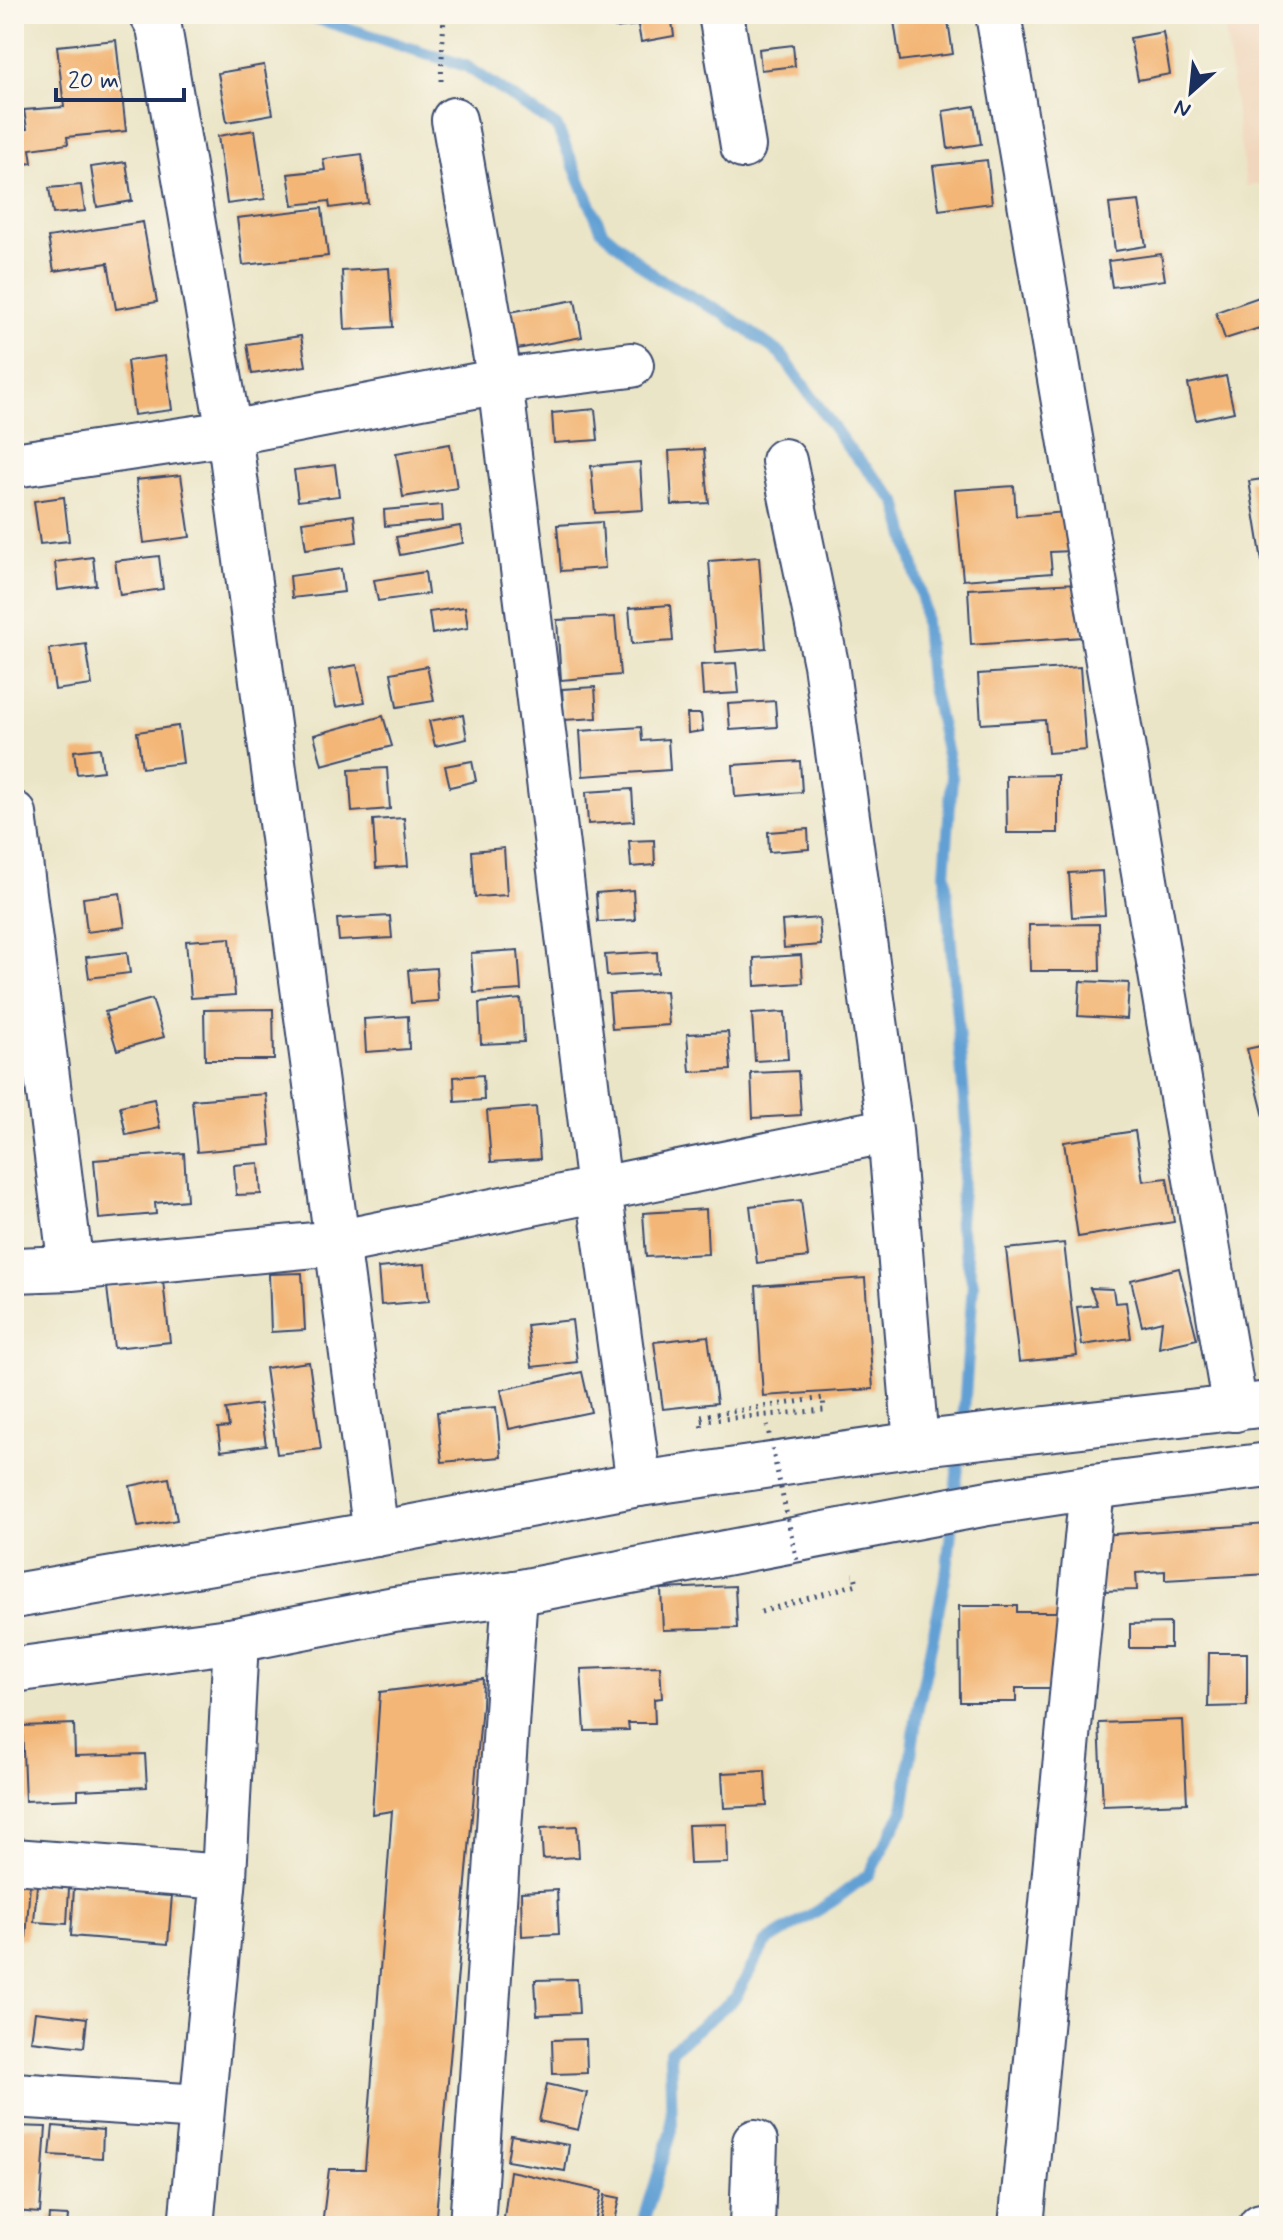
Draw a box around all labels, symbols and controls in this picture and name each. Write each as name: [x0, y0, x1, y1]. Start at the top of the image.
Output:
scale bar: [56, 52, 184, 102]
north arrow: [1151, 52, 1231, 132]
text: 20 m: [68, 66, 119, 97]
text: N: [1170, 92, 1196, 124]

